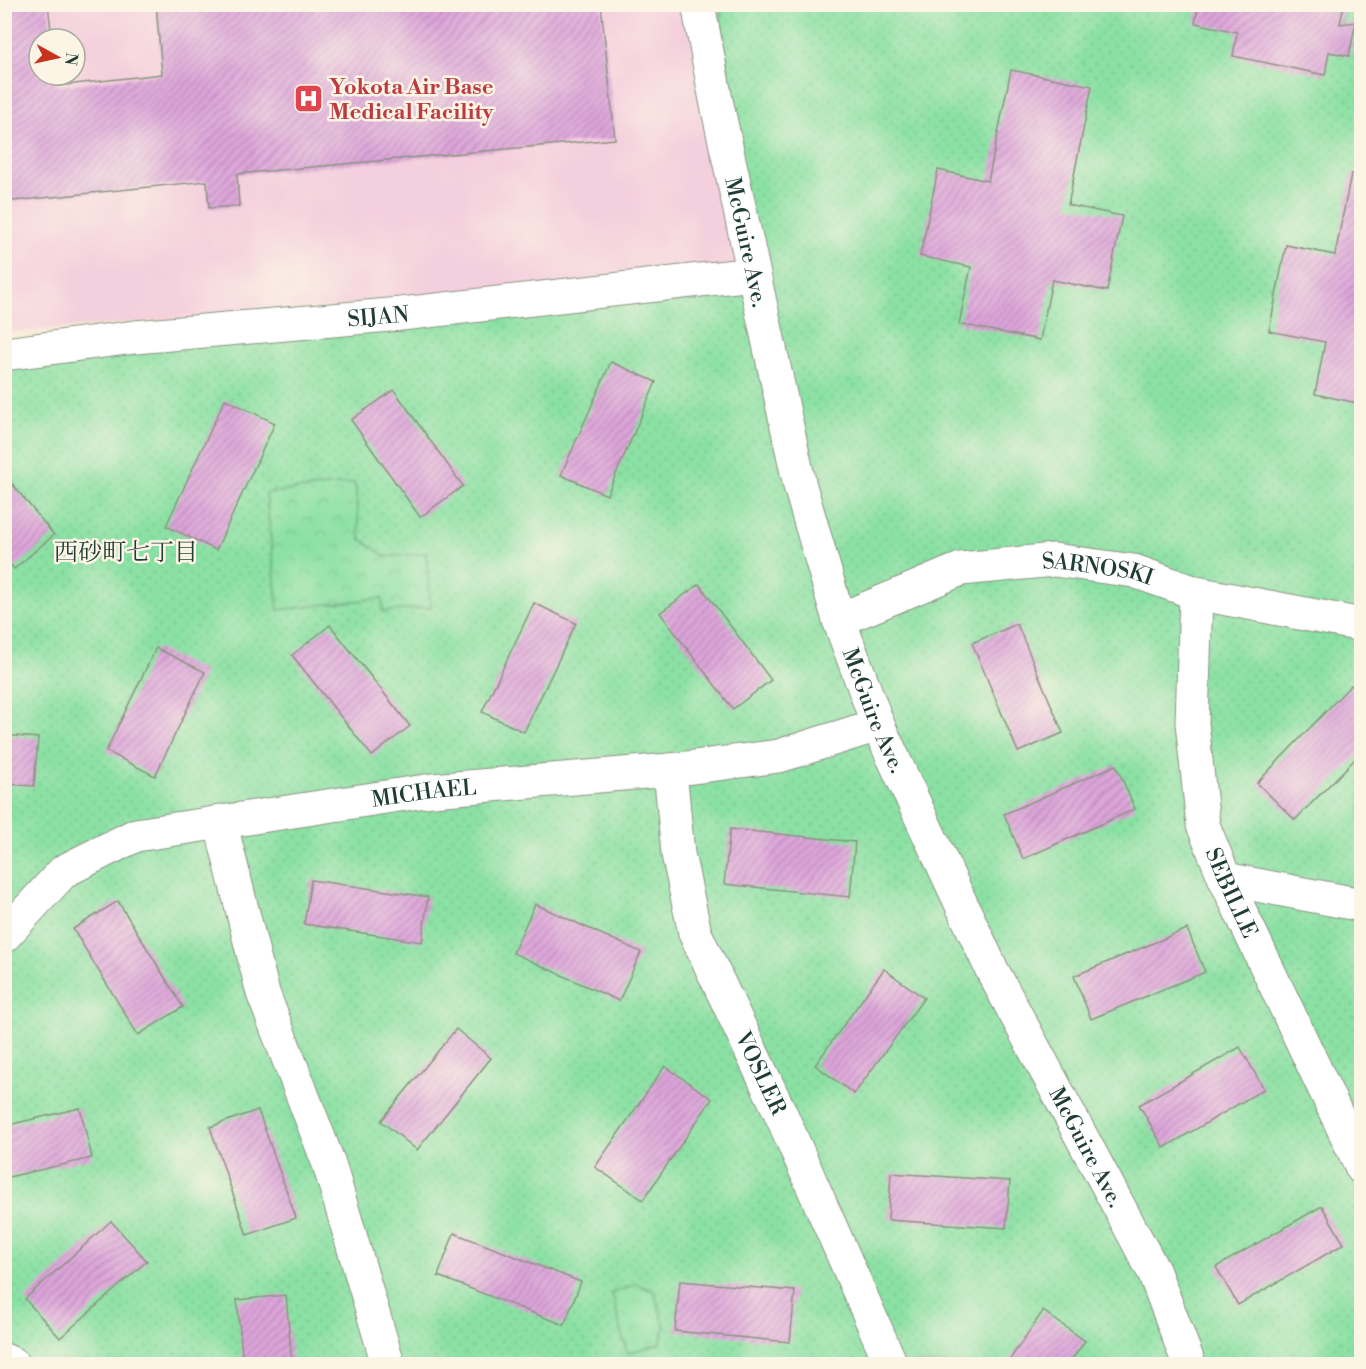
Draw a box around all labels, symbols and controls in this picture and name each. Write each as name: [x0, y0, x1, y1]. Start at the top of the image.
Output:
north arrow: [27, 27, 87, 87]
text: N: [60, 51, 82, 67]
place label: Yokota Air Base Medical Facility: [329, 74, 494, 126]
hospital icon: Yokota Air Base Medical Facility: [292, 83, 324, 115]
street label: McGuire Ave.: [718, 175, 773, 310]
street label: SIJAN: [346, 301, 411, 334]
district label: 西砂町七丁目: [54, 538, 198, 568]
street label: SARNOSKI: [1041, 548, 1157, 592]
street label: McGuire Ave.: [836, 644, 910, 778]
street label: MICHAEL: [370, 774, 478, 814]
street label: SEBILLE: [1199, 844, 1263, 942]
street label: VOSLER: [728, 1027, 792, 1120]
street label: McGuire Ave.: [1042, 1083, 1129, 1212]

